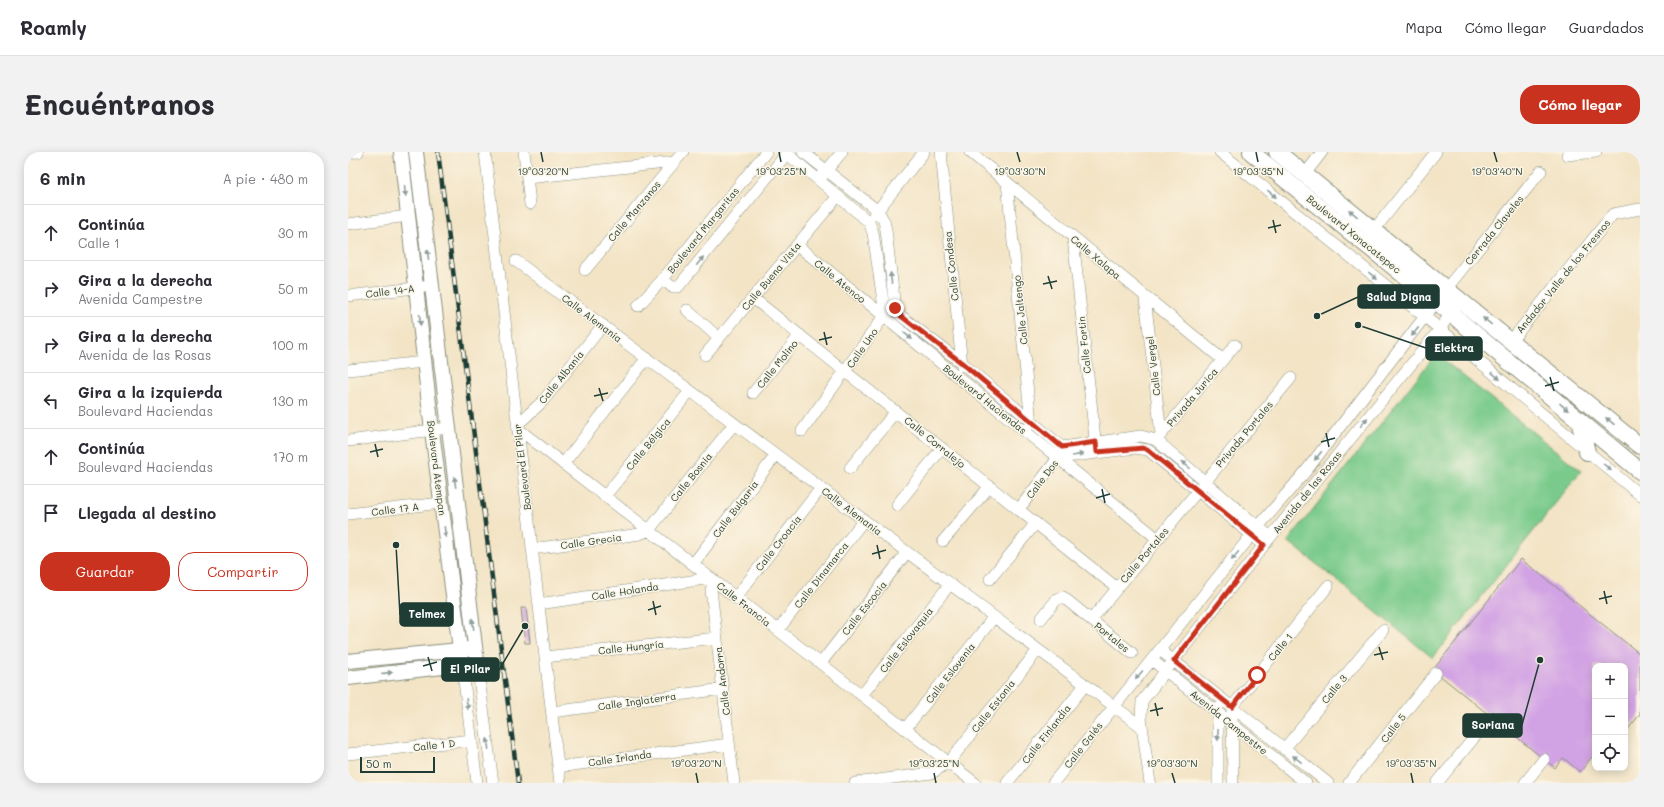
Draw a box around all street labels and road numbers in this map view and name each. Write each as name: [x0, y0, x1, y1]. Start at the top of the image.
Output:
street label: Calle Manzanos: [604, 177, 664, 244]
street label: Boulevard Margaritas: [664, 184, 742, 276]
street label: Boulevard Xonacatepec: [1304, 192, 1404, 277]
street label: Cerrada Claveles: [1461, 192, 1527, 268]
street label: Andador Valle de los Fresnos: [1513, 216, 1613, 336]
street label: Calle Condesa: [940, 230, 962, 302]
street label: Calle Xalapa: [1068, 232, 1124, 282]
street label: Calle Buena Vista: [738, 239, 804, 313]
street label: Calle Atenco: [811, 256, 869, 306]
street label: Calle Jaltengo: [1009, 274, 1031, 345]
street label: Calle 14-A: [365, 281, 415, 301]
street label: Calle Alemania: [559, 291, 625, 345]
street label: Calle Fortín: [1074, 316, 1094, 374]
street label: Calle Uno: [843, 325, 881, 371]
street label: Calle Vergel: [1142, 335, 1164, 397]
street label: Calle Molino: [753, 337, 801, 391]
street label: Calle Albania: [535, 347, 587, 407]
street label: Boulevard Haciendas: [940, 361, 1030, 437]
street label: Privada Jurica: [1163, 365, 1221, 429]
street label: Privada Portales: [1212, 398, 1276, 470]
street label: Calle Corralejo: [901, 413, 969, 471]
street label: Calle Bélgica: [623, 415, 673, 473]
street label: Boulevard Atempan: [424, 420, 450, 516]
street label: Boulevard El Pilar: [510, 423, 534, 511]
street label: Avenida de las Rosas: [1269, 448, 1345, 536]
street label: Calle Bosnia: [667, 449, 715, 505]
street label: Calle Dos: [1023, 457, 1061, 501]
street label: Calle Bulgaria: [709, 478, 761, 540]
street label: Calle Alemania: [819, 484, 885, 538]
street label: Calle 17 A: [370, 499, 420, 519]
street label: Calle Croacia: [752, 512, 804, 574]
street label: Calle Portales: [1116, 524, 1172, 586]
street label: Calle Grecia: [560, 530, 622, 552]
street label: Calle Dinamarca: [791, 539, 851, 611]
street label: Calle Francia: [714, 578, 774, 630]
street label: Calle Escocia: [838, 578, 890, 638]
street label: Calle Holanda: [590, 579, 660, 603]
street label: Calle Eslovaquia: [876, 604, 936, 676]
street label: Portales: [1092, 619, 1133, 656]
street label: Calle 1: [1264, 630, 1296, 664]
street label: Calle Hungría: [597, 637, 665, 657]
street label: Calle Eslovenia: [922, 640, 978, 706]
street label: Calle Andorra: [711, 646, 733, 716]
street label: Calle 3: [1318, 671, 1350, 706]
street label: Calle Estonia: [968, 677, 1018, 735]
street label: Avenida Campestre: [1187, 686, 1271, 758]
street label: Calle Inglaterra: [597, 689, 677, 713]
street label: Calle Finlandia: [1018, 701, 1074, 767]
street label: Calle 5: [1377, 710, 1409, 746]
street label: Calle Galés: [1060, 719, 1106, 771]
street label: Calle 1 D: [412, 736, 456, 754]
street label: Calle Irlanda: [587, 747, 653, 769]

